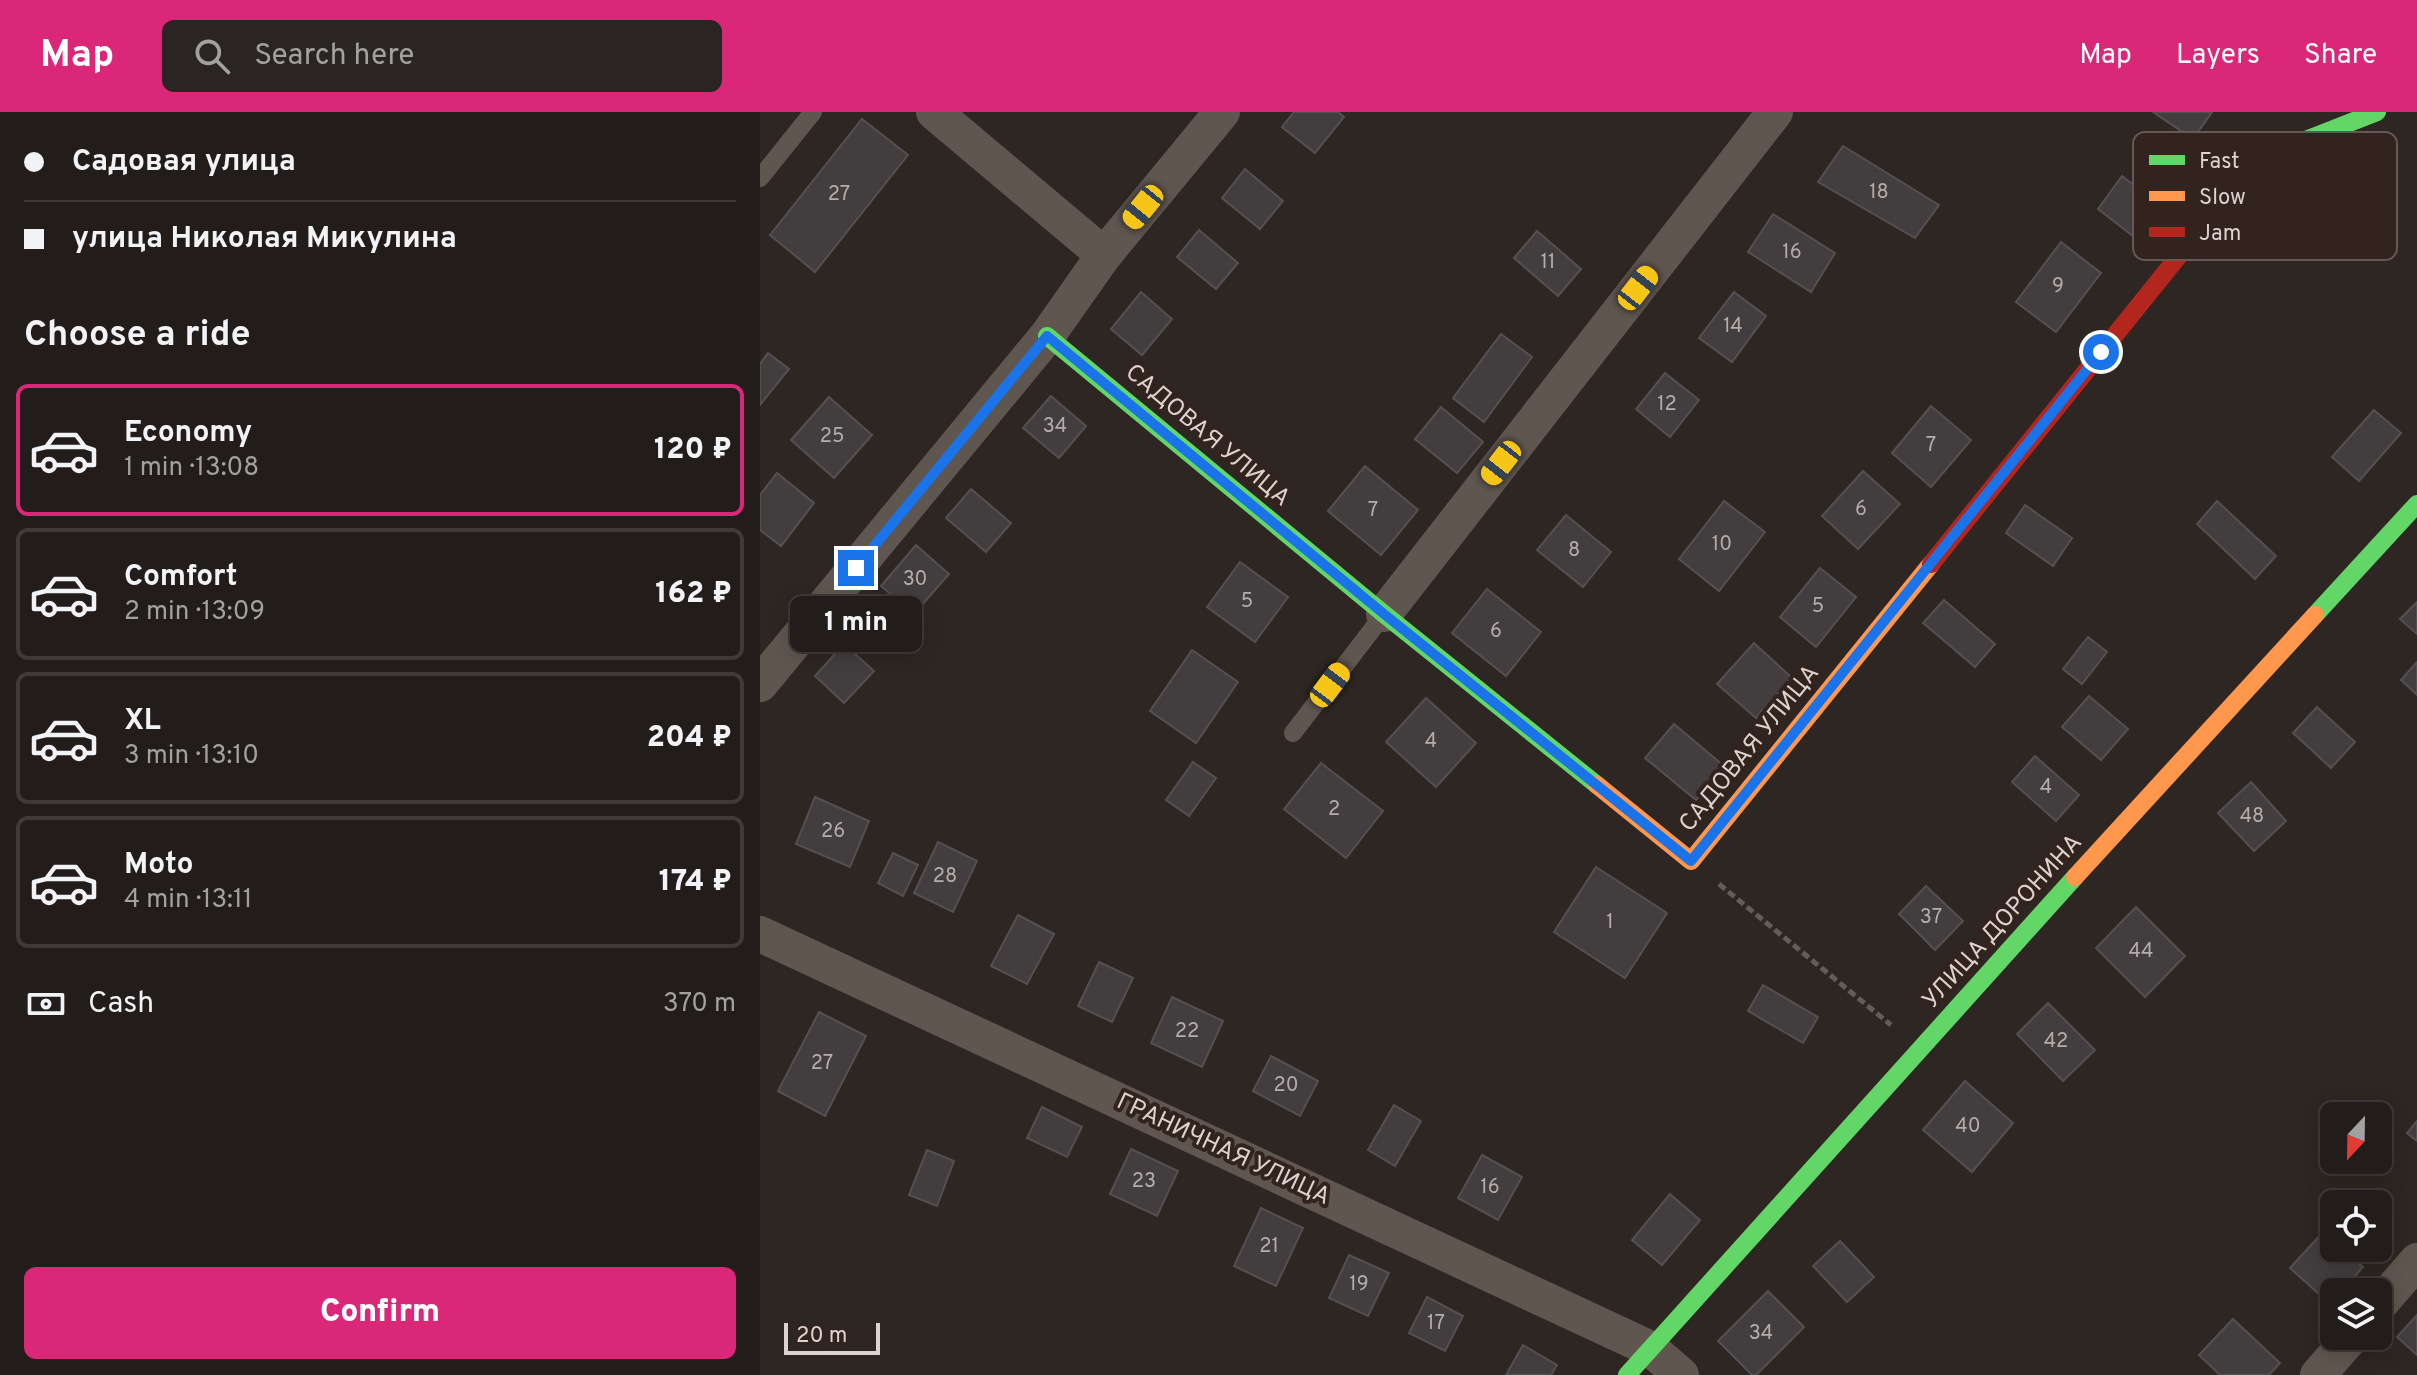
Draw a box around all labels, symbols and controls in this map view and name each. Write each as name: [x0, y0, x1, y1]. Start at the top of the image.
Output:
search box: [162, 20, 722, 92]
text: Map: [40, 32, 114, 81]
icon: search: [190, 34, 234, 78]
text: Search here: [254, 38, 414, 75]
text: Map: [2079, 38, 2132, 74]
text: Layers: [2176, 38, 2260, 74]
text: Share: [2304, 38, 2377, 74]
legend: [2133, 132, 2397, 260]
text: Садовая улица: [72, 144, 296, 181]
text: Fast: [2199, 149, 2240, 176]
house number: 18: [1869, 180, 1889, 206]
car: [1119, 181, 1167, 233]
house number: 27: [828, 182, 850, 208]
text: Slow: [2199, 185, 2246, 212]
text: улица Николая Микулина: [72, 221, 457, 258]
text: Jam: [2199, 221, 2242, 248]
house number: 16: [1782, 240, 1802, 266]
house number: 11: [1541, 250, 1555, 276]
car: [1614, 262, 1662, 314]
house number: 9: [2052, 274, 2064, 300]
text: Choose a ride: [24, 313, 250, 359]
house number: 14: [1723, 314, 1743, 340]
route start: [2083, 334, 2119, 370]
street label: САДОВАЯ УЛИЦА: [1118, 358, 1296, 514]
house number: 12: [1657, 392, 1677, 418]
icon: car: [28, 414, 100, 486]
house number: 34: [1043, 414, 1067, 440]
text: Economy: [124, 415, 252, 452]
house number: 25: [820, 424, 844, 450]
text: 120 ₽: [654, 432, 732, 469]
house number: 7: [1926, 433, 1936, 459]
car: [1477, 437, 1525, 489]
text: 1 min · 13:08: [124, 452, 259, 485]
house number: 6: [1855, 497, 1867, 523]
house number: 7: [1368, 498, 1378, 524]
house number: 10: [1712, 532, 1732, 558]
house number: 8: [1568, 538, 1580, 564]
route end: [838, 550, 874, 586]
icon: car: [28, 558, 100, 630]
text: Comfort: [124, 559, 237, 596]
house number: 30: [903, 567, 927, 593]
text: 162 ₽: [655, 576, 732, 613]
house number: 5: [1241, 589, 1253, 615]
house number: 5: [1812, 594, 1824, 620]
text: 2 min · 13:09: [124, 596, 265, 629]
callout: 1 min: [790, 596, 922, 652]
text: 1 min: [824, 607, 888, 640]
house number: 6: [1490, 619, 1502, 645]
car: [1306, 659, 1354, 711]
street label: САДОВАЯ УЛИЦА: [1673, 659, 1827, 839]
icon: car: [28, 702, 100, 774]
text: XL: [124, 703, 161, 740]
text: 204 ₽: [647, 720, 732, 757]
house number: 4: [1425, 729, 1437, 755]
text: 3 min · 13:10: [124, 740, 259, 773]
house number: 4: [2040, 775, 2052, 801]
house number: 2: [1328, 797, 1340, 823]
house number: 48: [2240, 804, 2264, 830]
house number: 26: [821, 819, 845, 845]
street label: УЛИЦА ДОРОНИНА: [1917, 828, 2089, 1016]
icon: car: [28, 846, 100, 918]
text: Moto: [124, 847, 194, 884]
text: 174 ₽: [659, 864, 732, 901]
house number: 28: [933, 864, 957, 890]
text: 4 min · 13:11: [124, 884, 252, 917]
house number: 37: [1920, 905, 1942, 931]
house number: 1: [1606, 910, 1614, 936]
house number: 44: [2129, 939, 2153, 965]
icon: cash: [24, 982, 68, 1026]
text: Cash: [88, 986, 154, 1023]
text: 370 m: [663, 988, 736, 1021]
house number: 22: [1175, 1019, 1199, 1045]
house number: 42: [2044, 1029, 2068, 1055]
house number: 27: [811, 1051, 833, 1077]
house number: 20: [1273, 1073, 1299, 1099]
street label: ГРАНИЧНАЯ УЛИЦА: [1111, 1087, 1335, 1213]
north arrow: [2320, 1102, 2392, 1174]
map controls: [2320, 1102, 2392, 1350]
house number: 40: [1955, 1114, 1981, 1140]
house number: 23: [1132, 1169, 1156, 1195]
house number: 16: [1480, 1175, 1500, 1201]
button: locate: [2320, 1190, 2392, 1262]
house number: 21: [1259, 1234, 1279, 1260]
button: Confirm: [24, 1267, 736, 1359]
house number: 19: [1349, 1272, 1369, 1298]
button: layers: [2320, 1278, 2392, 1350]
house number: 17: [1427, 1311, 1445, 1337]
scale bar: [784, 1319, 880, 1355]
house number: 34: [1749, 1321, 1773, 1347]
text: 20 m: [796, 1323, 847, 1350]

